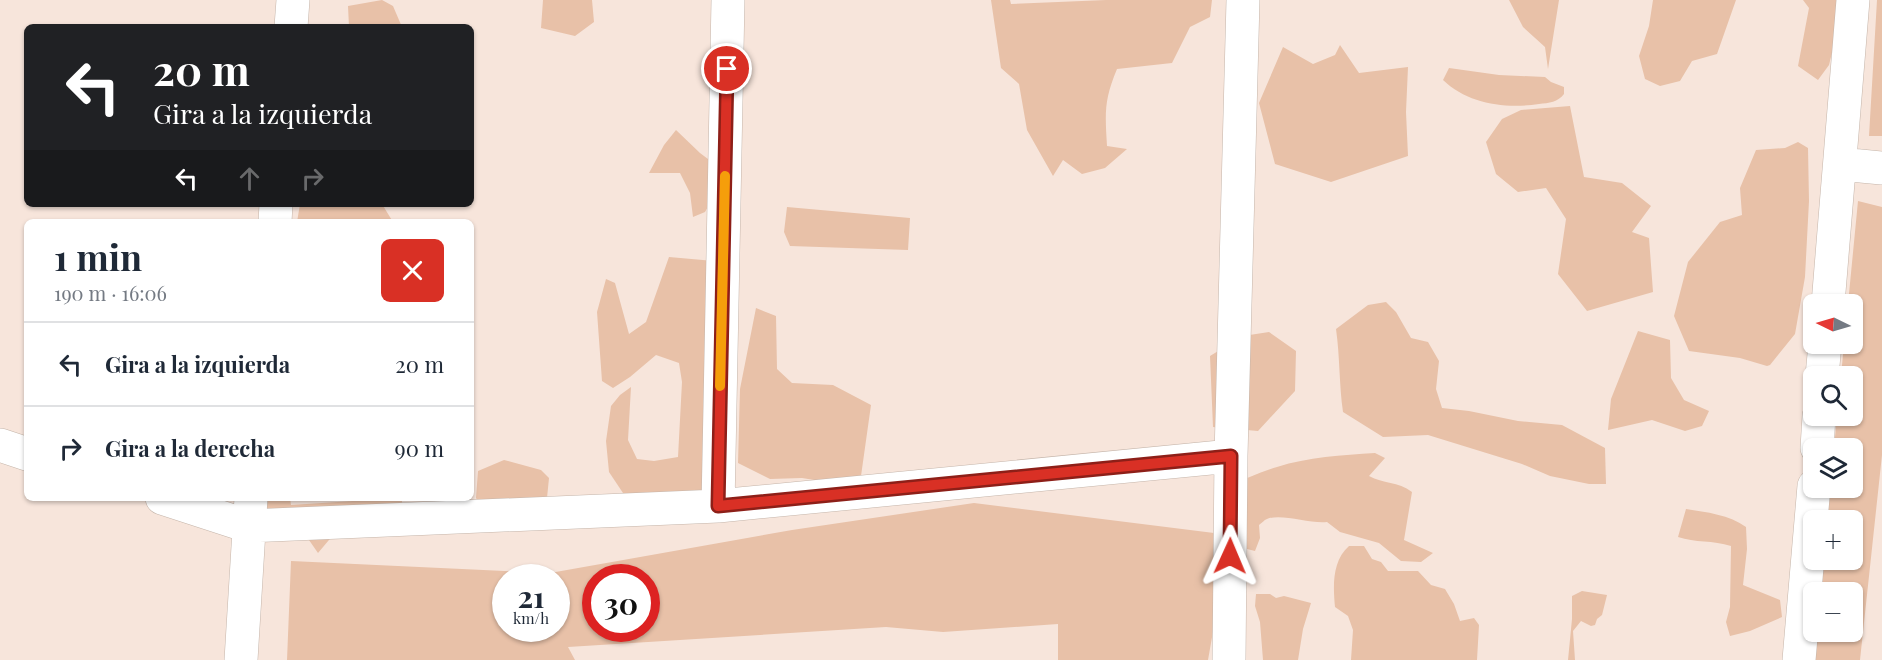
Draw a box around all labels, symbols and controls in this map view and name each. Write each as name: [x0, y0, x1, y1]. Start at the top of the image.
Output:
text: 20 m: [153, 41, 250, 97]
pin: [701, 43, 752, 94]
icon: left: [54, 48, 132, 126]
icon: arrive: [710, 52, 743, 85]
text: Gira a la izquierda: [153, 95, 372, 131]
icon: left: [170, 162, 203, 195]
icon: ahead: [233, 162, 266, 195]
icon: right: [296, 162, 329, 195]
text: 1 min: [54, 232, 142, 280]
button: close: [381, 239, 444, 302]
text: 190 m · 16:06: [54, 279, 167, 306]
north arrow: [1803, 294, 1863, 354]
map controls: [1803, 294, 1863, 642]
icon: left: [54, 348, 87, 381]
text: Gira a la izquierda: [105, 349, 290, 379]
text: 20 m: [395, 349, 444, 379]
button: search: [1803, 366, 1863, 426]
icon: right: [54, 432, 87, 465]
text: Gira a la derecha: [105, 433, 275, 463]
text: 90 m: [395, 433, 444, 463]
button: layers: [1803, 438, 1863, 498]
button: +: [1803, 510, 1863, 570]
position arrow: [1198, 524, 1262, 588]
speed limit sign: 30: [582, 564, 660, 642]
text: 21: [517, 576, 545, 616]
button: −: [1803, 582, 1863, 642]
text: km/h: [513, 608, 549, 628]

